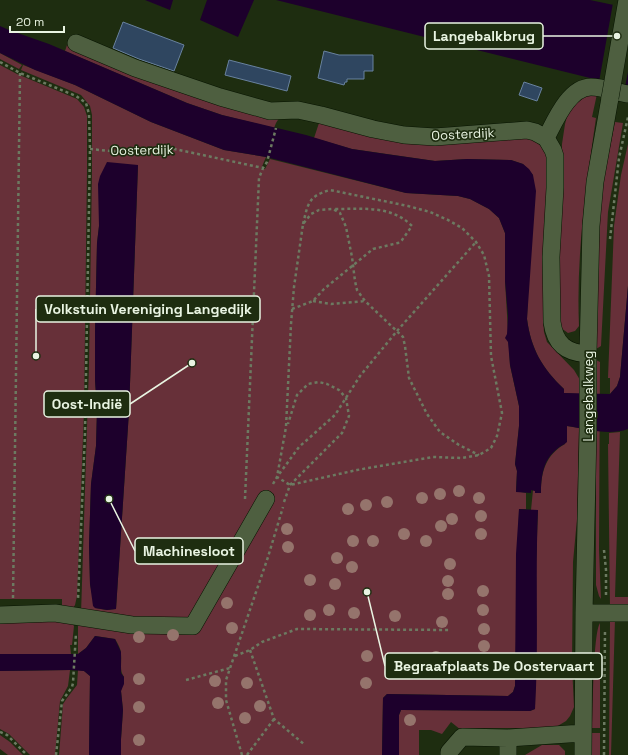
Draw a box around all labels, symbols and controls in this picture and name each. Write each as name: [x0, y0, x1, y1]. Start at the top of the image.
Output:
scale bar: [10, 8, 64, 34]
text: 20 m: [16, 14, 44, 30]
callout: Langebalkbrug: [425, 23, 543, 49]
text: Langebalkbrug: [433, 27, 535, 45]
street label: Oosterdijk: [431, 124, 495, 144]
street label: Oosterdijk: [110, 141, 174, 159]
callout: Volkstuin Vereniging Langedijk: [36, 296, 260, 322]
text: Volkstuin Vereniging Langedijk: [44, 300, 252, 318]
street label: Langebalkweg: [580, 351, 597, 441]
callout: Oost-Indië: [44, 391, 130, 417]
text: Oost-Indië: [52, 395, 122, 413]
callout: Machinesloot: [135, 538, 243, 564]
text: Machinesloot: [143, 542, 235, 560]
callout: Begraafplaats De Oostervaart: [385, 653, 602, 679]
text: Begraafplaats De Oostervaart: [394, 657, 594, 675]

